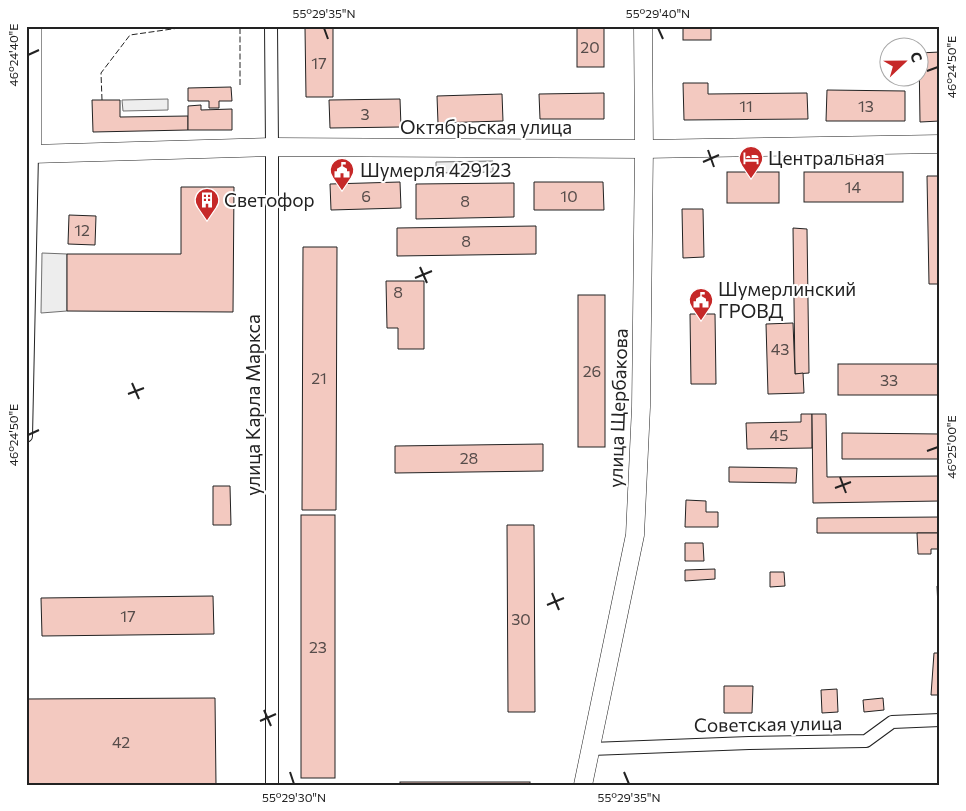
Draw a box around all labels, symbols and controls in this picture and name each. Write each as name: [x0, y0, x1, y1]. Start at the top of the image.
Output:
text: 55°29'35"N: [292, 6, 356, 20]
text: 55°29'40"N: [626, 6, 690, 20]
text: 46°24'40"E: [6, 24, 20, 86]
text: 46°24'50"E: [944, 36, 958, 98]
house number: 20: [580, 37, 600, 56]
north arrow: [878, 38, 928, 88]
text: С: [907, 49, 926, 65]
house number: 17: [311, 53, 327, 72]
house number: 11: [739, 96, 753, 115]
house number: 13: [858, 96, 874, 115]
house number: 3: [360, 104, 370, 123]
street label: Октябрьская улица: [400, 115, 572, 138]
hotel icon: Центральная: [738, 145, 764, 179]
place label: Центральная: [768, 146, 885, 169]
public building icon: Шумерля 429123: [329, 157, 355, 191]
place label: Шумерля 429123: [360, 158, 511, 181]
house number: 14: [845, 177, 862, 196]
house number: 6: [361, 186, 371, 205]
house number: 10: [560, 186, 578, 205]
building icon: Светофор: [194, 187, 220, 221]
place label: Светофор: [224, 188, 315, 211]
house number: 8: [460, 191, 470, 210]
house number: 12: [74, 220, 90, 239]
house number: 8: [461, 231, 471, 250]
place label: Шумерлинский ГРОВД: [718, 277, 856, 322]
house number: 8: [393, 282, 403, 301]
public building icon: Шумерлинский ГРОВД: [688, 287, 714, 321]
street label: улица Карла Маркса: [241, 314, 264, 496]
street label: улица Щербакова: [603, 328, 632, 488]
house number: 43: [771, 339, 789, 358]
house number: 26: [583, 361, 601, 380]
house number: 21: [311, 368, 327, 387]
house number: 33: [880, 370, 898, 389]
text: 46°24'50"E: [6, 404, 20, 466]
text: 46°25'00"E: [944, 415, 958, 479]
house number: 45: [770, 425, 788, 444]
house number: 28: [460, 448, 478, 467]
house number: 17: [120, 606, 136, 625]
house number: 30: [511, 609, 531, 628]
house number: 23: [309, 637, 327, 656]
street label: Советская улица: [694, 711, 842, 736]
house number: 42: [112, 732, 130, 751]
text: 55°29'30"N: [262, 790, 326, 804]
text: 55°29'35"N: [597, 790, 661, 804]

